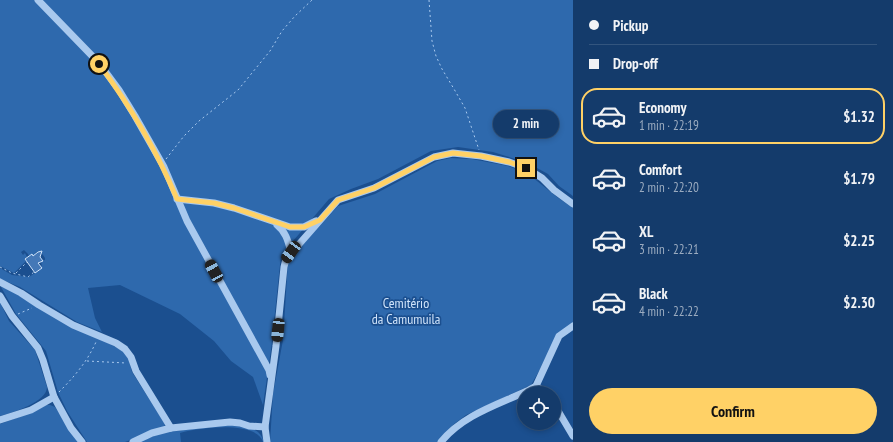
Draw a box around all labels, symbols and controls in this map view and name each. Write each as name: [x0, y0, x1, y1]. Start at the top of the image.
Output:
text: Pickup: [613, 16, 648, 35]
text: Drop-off: [613, 54, 658, 73]
route start: [90, 55, 108, 73]
icon: car: [591, 98, 627, 134]
text: Economy: [639, 98, 687, 117]
text: $1.32: [843, 107, 875, 126]
callout: 2 min: [493, 110, 559, 138]
text: 2 min: [513, 115, 539, 132]
text: 1 min · 22:19: [639, 117, 699, 134]
route end: [517, 159, 535, 177]
icon: car: [591, 160, 627, 196]
text: Comfort: [639, 160, 682, 179]
text: $1.79: [843, 169, 875, 188]
text: 2 min · 22:20: [639, 179, 699, 196]
icon: car: [591, 222, 627, 258]
text: XL: [639, 222, 653, 241]
text: $2.25: [843, 231, 875, 250]
car: [279, 239, 303, 265]
text: 3 min · 22:21: [639, 241, 699, 258]
car: [203, 258, 225, 284]
icon: car: [591, 284, 627, 320]
text: Black: [639, 284, 668, 303]
text: $2.30: [843, 293, 875, 312]
park label: Cemitério da Camumuila: [372, 294, 440, 328]
text: 4 min · 22:22: [639, 303, 699, 320]
car: [271, 317, 285, 343]
map controls: [517, 386, 561, 430]
button: locate: [517, 386, 561, 430]
button: Confirm: [589, 388, 877, 434]

